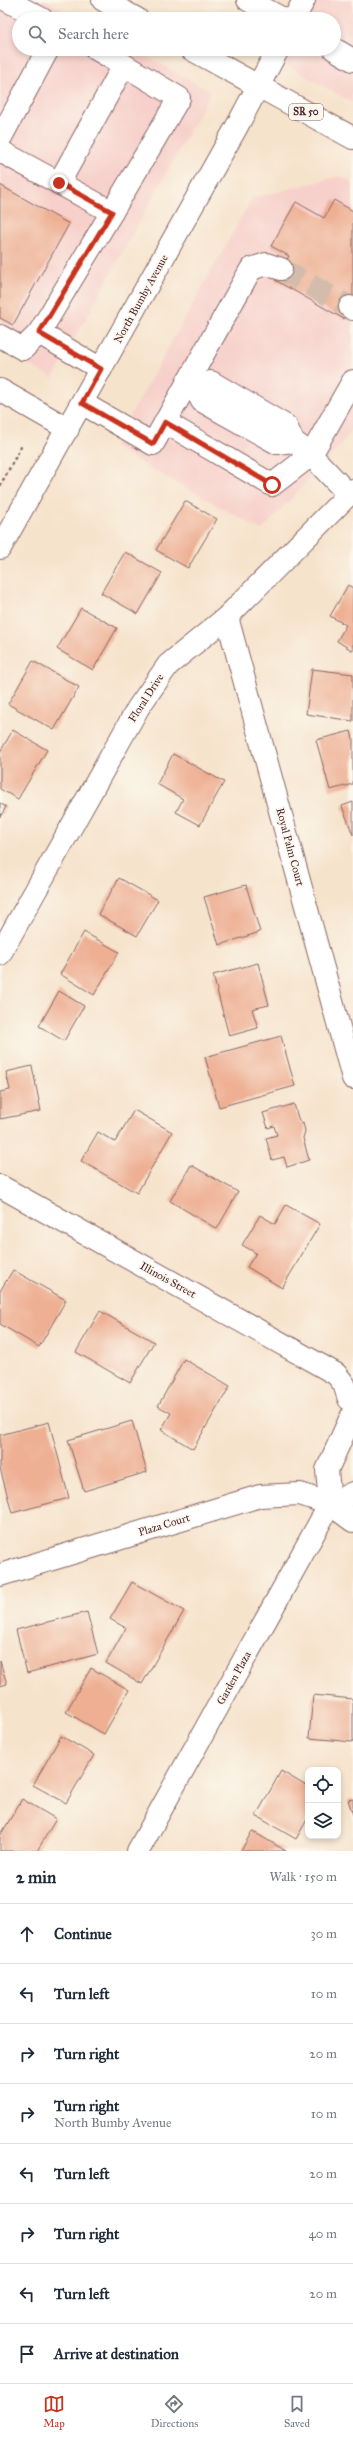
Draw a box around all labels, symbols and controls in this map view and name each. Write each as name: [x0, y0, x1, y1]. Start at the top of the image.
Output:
search box: [12, 12, 341, 56]
icon: search: [26, 23, 48, 45]
text: Search here: [58, 25, 129, 43]
road number: SR 50: [289, 104, 323, 120]
route end: [50, 174, 68, 192]
street label: North Bumby Avenue: [111, 252, 171, 346]
route start: [263, 476, 281, 494]
street label: Floral Drive: [125, 671, 167, 725]
street label: Royal Palm Court: [273, 806, 307, 888]
street label: Illinois Street: [138, 1259, 198, 1301]
street label: Plaza Court: [137, 1511, 191, 1539]
street label: Garden Plaza: [214, 1649, 254, 1707]
map controls: [305, 1767, 341, 1839]
button: locate: [305, 1767, 341, 1803]
button: layers: [305, 1803, 341, 1839]
text: 2 min: [16, 1867, 56, 1888]
text: Walk · 150 m: [269, 1869, 337, 1885]
icon: ahead: [16, 1923, 38, 1945]
text: Continue: [54, 1925, 112, 1943]
text: 30 m: [311, 1926, 337, 1942]
icon: left: [16, 1983, 38, 2005]
text: Turn left: [54, 1985, 110, 2003]
text: 10 m: [311, 1986, 337, 2002]
icon: right: [16, 2043, 38, 2065]
text: Turn right: [54, 2045, 119, 2063]
text: 20 m: [309, 2046, 337, 2062]
text: Turn right: [54, 2097, 119, 2115]
icon: right: [16, 2103, 38, 2125]
text: 10 m: [311, 2106, 337, 2122]
text: North Bumby Avenue: [54, 2115, 171, 2131]
icon: left: [16, 2163, 38, 2185]
text: Turn left: [54, 2165, 110, 2183]
text: 20 m: [309, 2166, 337, 2182]
icon: right: [16, 2223, 38, 2245]
text: Turn right: [54, 2225, 119, 2243]
text: 40 m: [308, 2226, 337, 2242]
icon: left: [16, 2283, 38, 2305]
text: Turn left: [54, 2285, 110, 2303]
text: 20 m: [309, 2286, 337, 2302]
icon: arrive: [16, 2343, 38, 2365]
text: Arrive at destination: [54, 2345, 179, 2363]
tab: Map: [43, 2393, 65, 2430]
tab: Directions: [151, 2393, 198, 2430]
tab: Saved: [284, 2393, 310, 2430]

